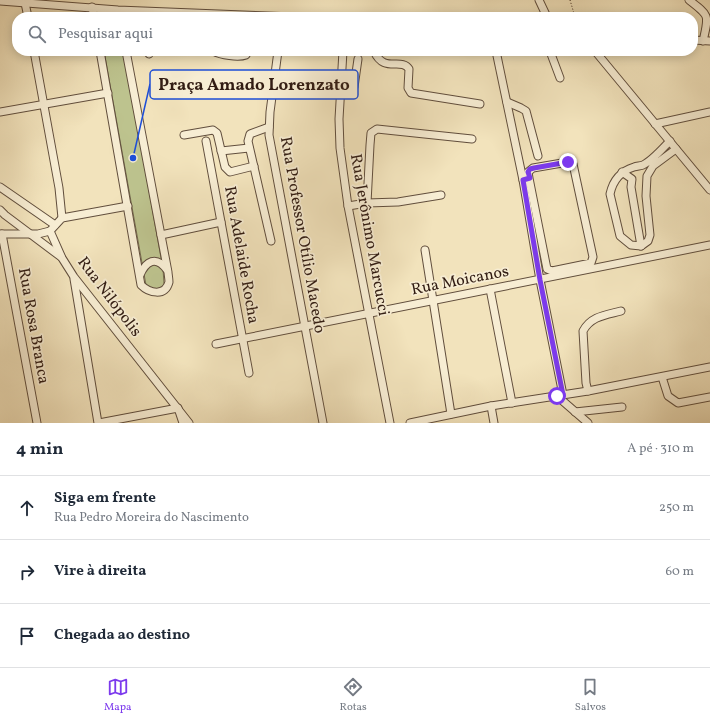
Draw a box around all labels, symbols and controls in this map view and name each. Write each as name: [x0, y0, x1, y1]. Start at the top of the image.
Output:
search box: [12, 12, 698, 56]
icon: search: [26, 23, 48, 45]
text: Pesquisar aqui: [58, 24, 153, 45]
callout: Praça Amado Lorenzato: [150, 70, 358, 99]
text: Praça Amado Lorenzato: [158, 74, 350, 97]
street label: Rua Professor Otílio Macedo: [274, 135, 330, 335]
street label: Rua Jerônimo Marcucci: [344, 152, 394, 318]
route end: [559, 153, 577, 171]
street label: Rua Adelaide Rocha: [218, 184, 264, 326]
street label: Rua Nilópolis: [72, 252, 146, 342]
street label: Rua Moicanos: [409, 261, 511, 301]
street label: Rua Rosa Branca: [12, 266, 54, 386]
route start: [548, 387, 566, 405]
text: 4 min: [16, 438, 63, 461]
text: A pé · 310 m: [627, 440, 694, 458]
text: Siga em frente: [54, 488, 156, 509]
icon: ahead: [16, 497, 38, 519]
text: 250 m: [659, 499, 694, 517]
text: Rua Pedro Moreira do Nascimento: [54, 509, 249, 527]
icon: right: [16, 561, 38, 583]
text: Vire à direita: [54, 561, 146, 582]
text: 60 m: [666, 563, 694, 581]
icon: arrive: [16, 625, 38, 647]
text: Chegada ao destino: [54, 625, 190, 646]
tab: Mapa: [104, 676, 132, 715]
tab: Rotas: [340, 676, 367, 715]
tab: Salvos: [575, 676, 606, 715]

